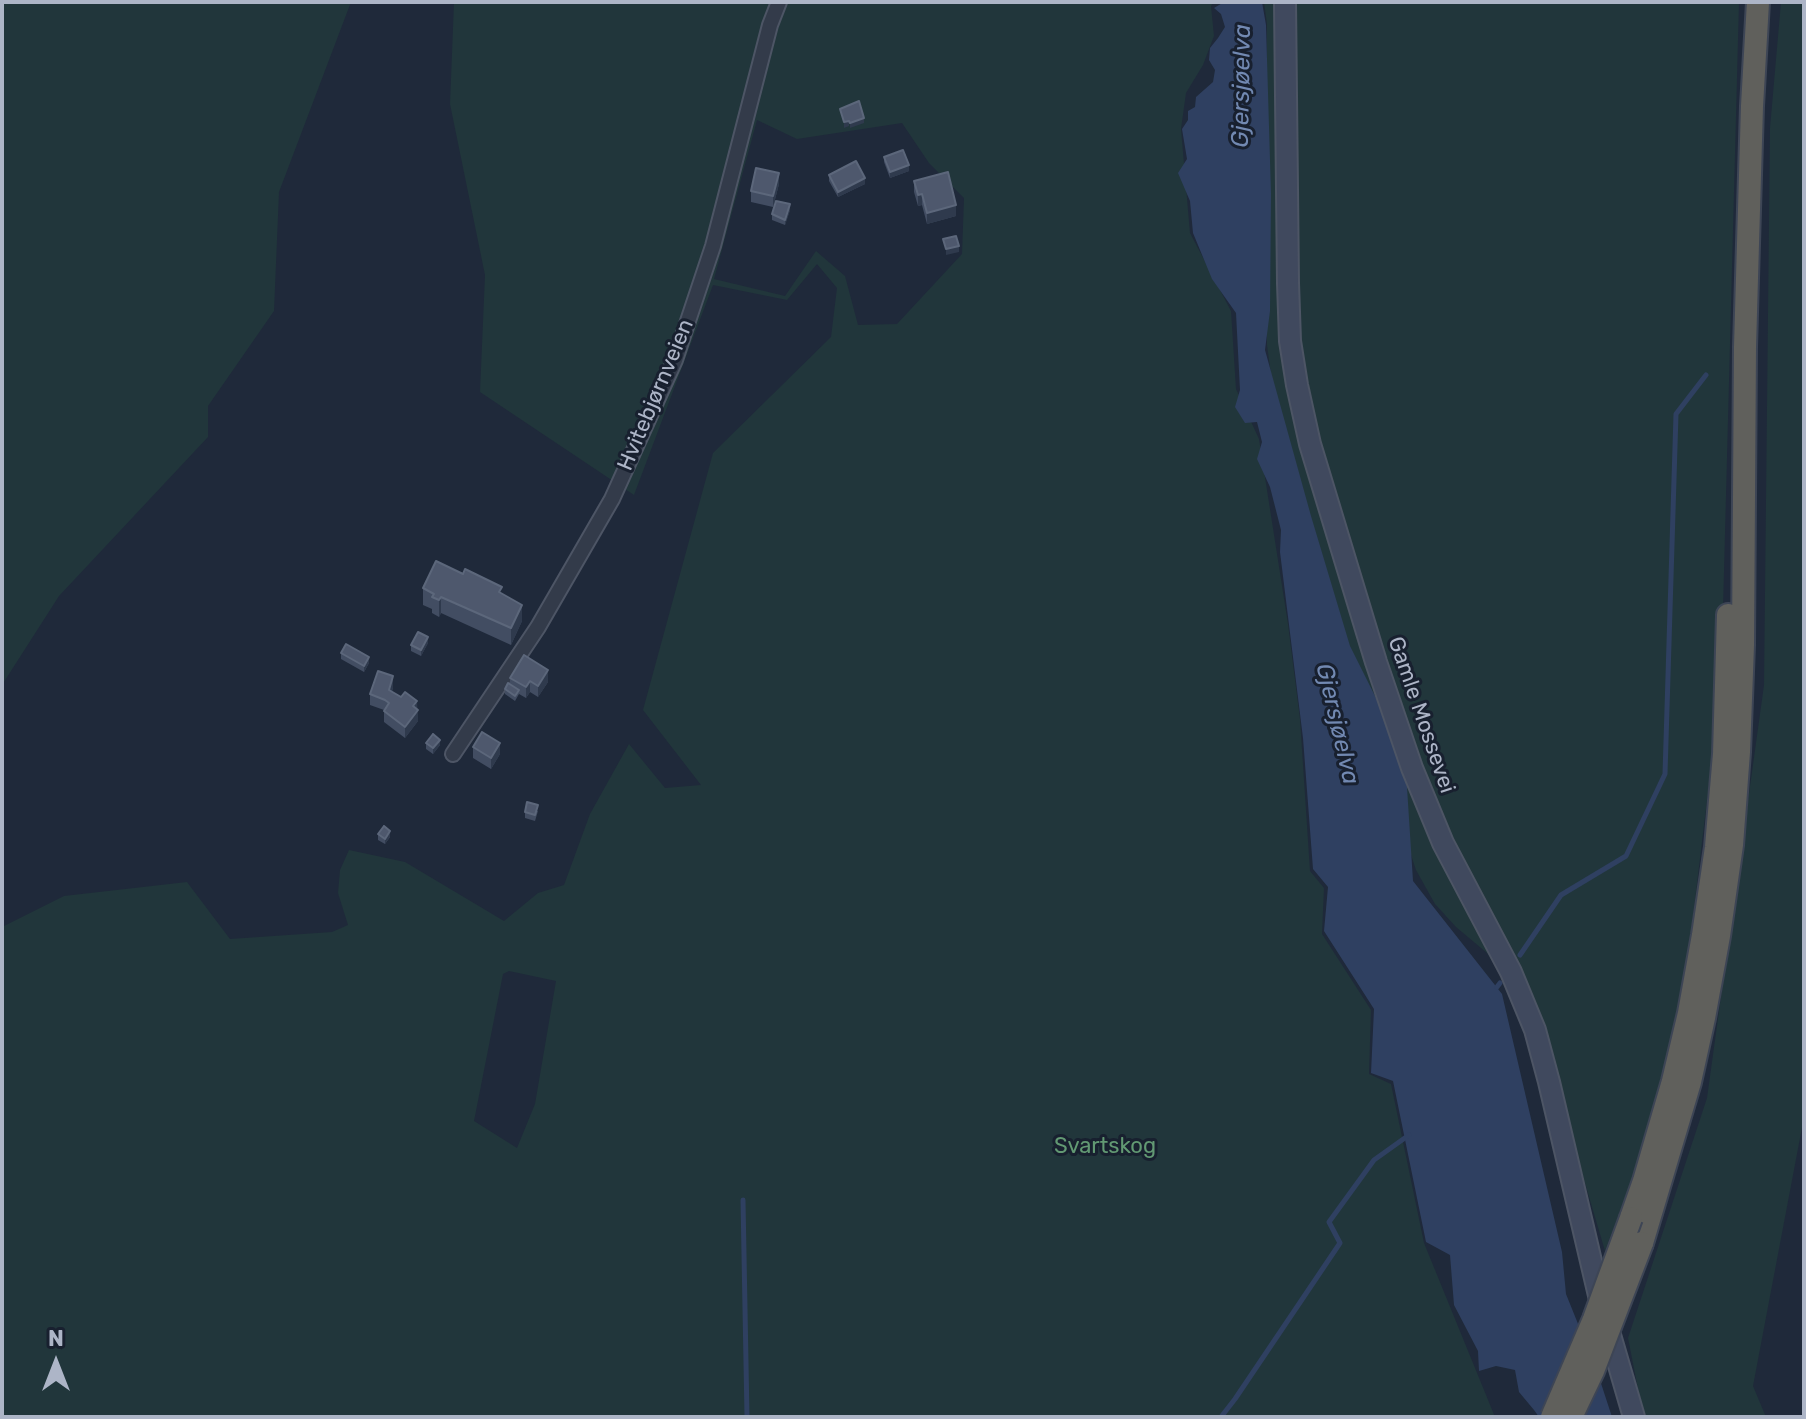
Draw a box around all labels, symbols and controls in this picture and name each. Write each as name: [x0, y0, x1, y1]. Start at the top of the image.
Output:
water label: Gjersjøelva: [1227, 24, 1257, 148]
street label: Hvitebjørnveien: [612, 315, 700, 475]
street label: Gamle Mossevei: [1382, 633, 1460, 797]
water label: Gjersjøelva: [1309, 661, 1365, 787]
park label: Svartskog: [1054, 1134, 1156, 1160]
north arrow: [16, 1323, 96, 1403]
text: N: [48, 1325, 64, 1352]

